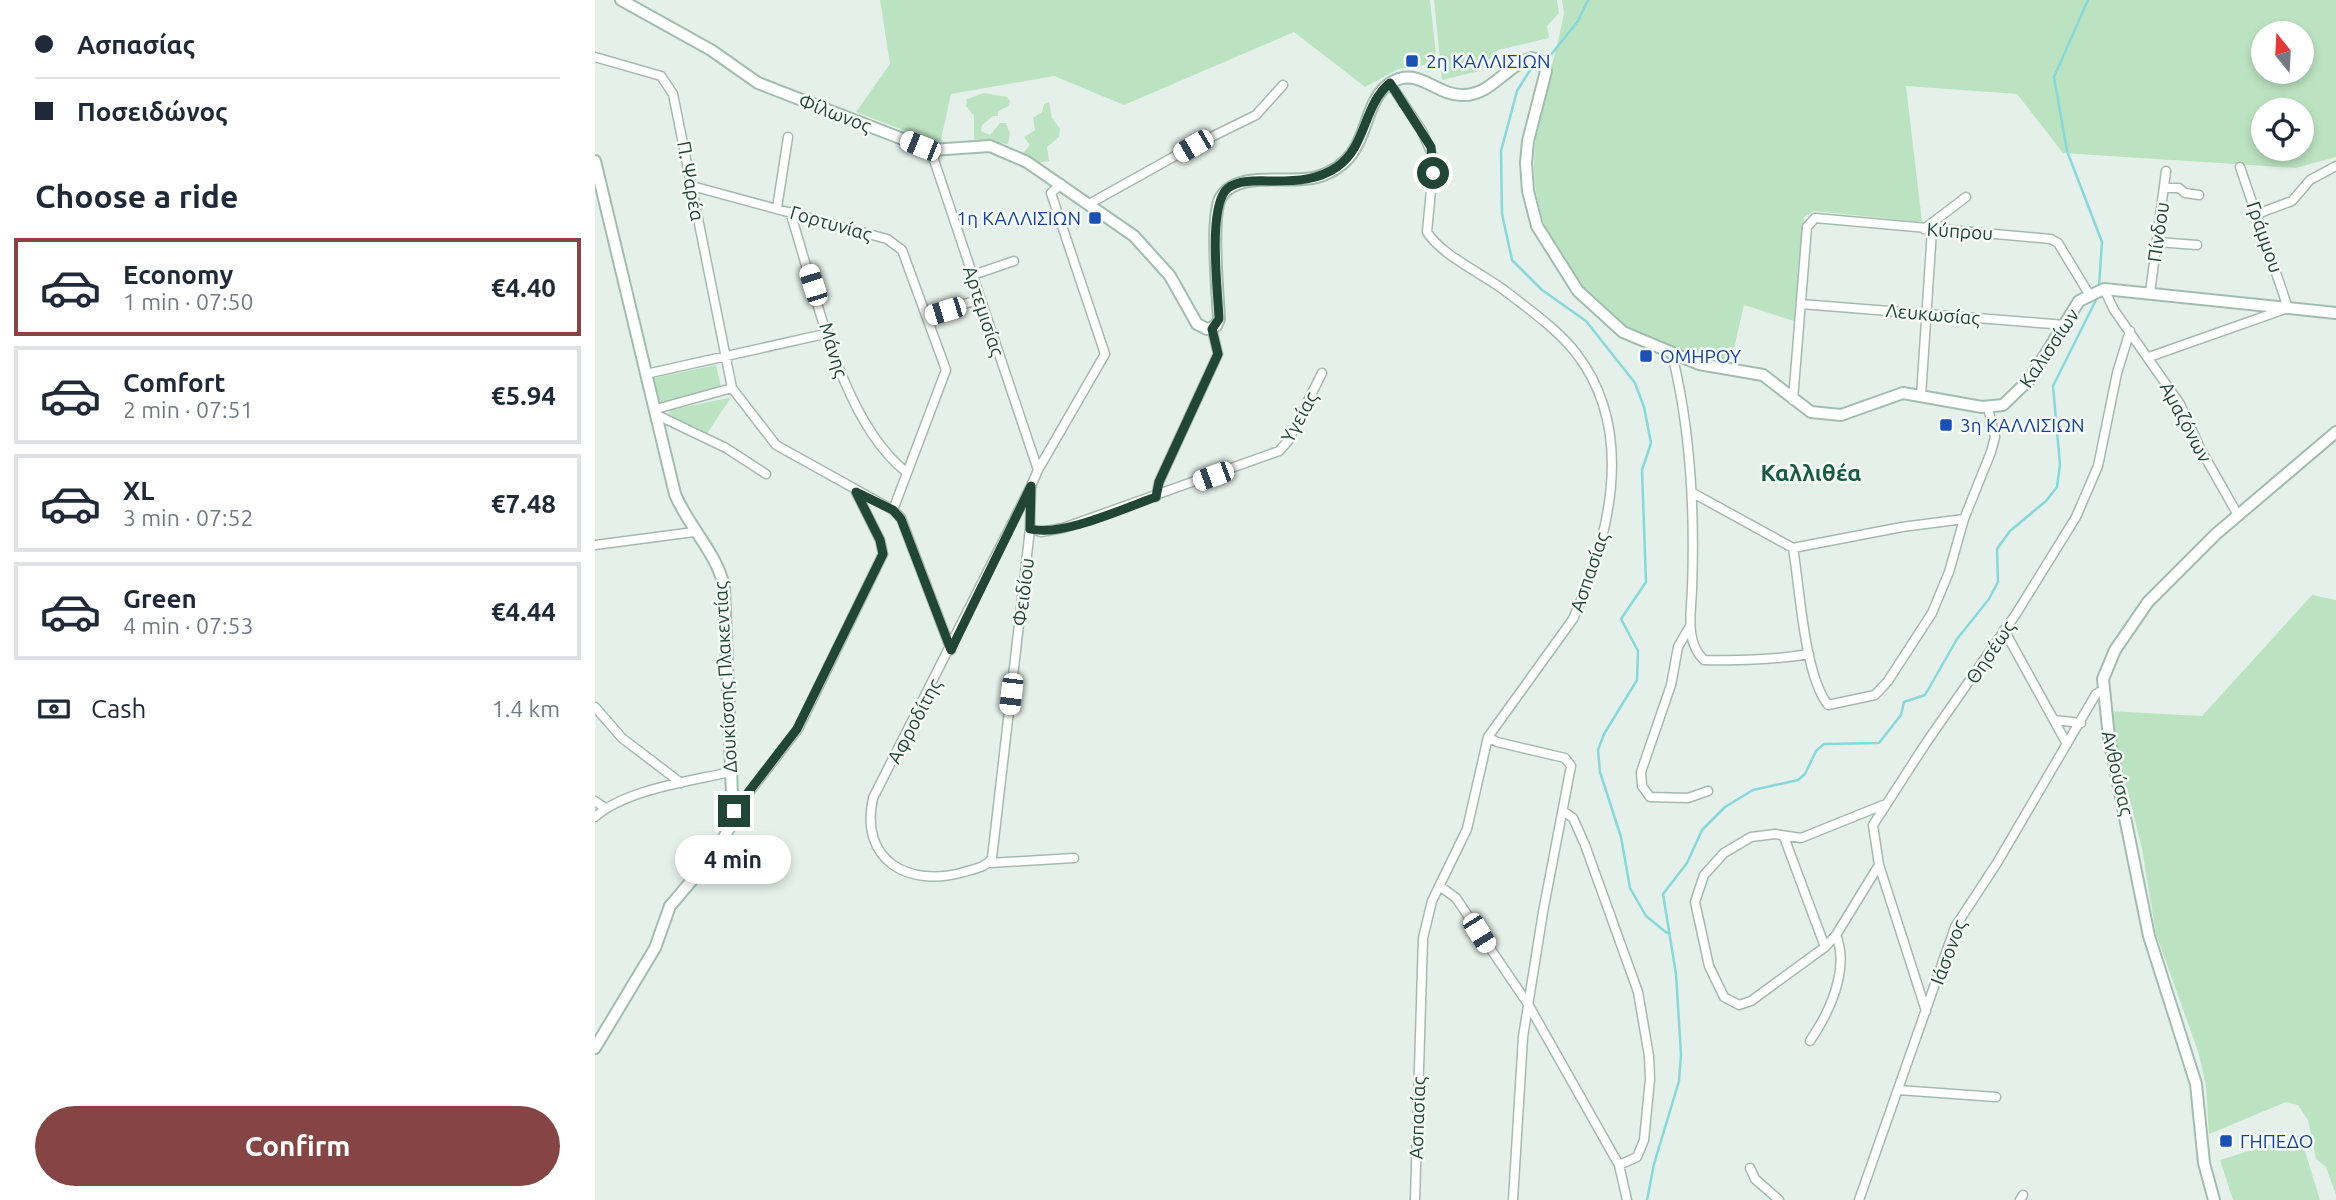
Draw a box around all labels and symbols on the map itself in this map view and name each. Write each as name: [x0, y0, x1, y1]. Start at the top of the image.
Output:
north arrow: [2251, 21, 2313, 84]
place label: 2η ΚΑΛΛΙΣΙΩΝ: [1426, 50, 1551, 72]
marker: 2η ΚΑΛΛΙΣΙΩΝ: [1404, 53, 1420, 69]
street label: Φίλωνος: [796, 89, 875, 137]
car: [1170, 126, 1217, 166]
car: [897, 128, 944, 164]
street label: Π. Ψαρέα: [673, 139, 709, 223]
route start: [1417, 157, 1449, 189]
street label: Γράμμου: [2243, 198, 2287, 276]
street label: Πίνδου: [2143, 200, 2173, 264]
street label: Γορτυνίας: [788, 201, 875, 245]
place label: 1η ΚΑΛΛΙΣΙΩΝ: [956, 207, 1081, 229]
marker: 1η ΚΑΛΛΙΣΙΩΝ: [1087, 210, 1103, 226]
street label: Κύπρου: [1926, 218, 1994, 244]
car: [797, 262, 830, 308]
street label: Αρτεμισίας: [959, 263, 1009, 359]
car: [922, 295, 969, 327]
street label: Λευκωσίας: [1885, 299, 1981, 329]
street label: Καλισσίων: [2015, 304, 2083, 392]
street label: Μάνης: [815, 320, 853, 381]
place label: ΟΜΗΡΟΥ: [1660, 345, 1741, 367]
marker: ΟΜΗΡΟΥ: [1638, 348, 1654, 364]
street label: Αμαζόνων: [2156, 378, 2216, 466]
street label: Υγείας: [1276, 387, 1322, 446]
place label: 3η ΚΑΛΛΙΣΙΩΝ: [1960, 414, 2085, 436]
marker: 3η ΚΑΛΛΙΣΙΩΝ: [1938, 417, 1954, 433]
car: [1190, 459, 1237, 493]
district label: Καλλιθέα: [1761, 460, 1861, 485]
street label: Ασπασίας: [1565, 529, 1613, 615]
street label: Φειδίου: [1008, 557, 1038, 627]
street label: Δουκίσσης Πλακεντίας: [709, 580, 741, 773]
street label: Θησέως: [1961, 616, 2019, 688]
car: [999, 672, 1024, 716]
street label: Αφροδίτης: [882, 674, 946, 767]
street label: Ανθούσας: [2098, 729, 2138, 818]
route end: [718, 795, 750, 827]
callout: 4 min: [676, 836, 792, 884]
car: [1459, 910, 1500, 956]
street label: Ιάσονος: [1926, 916, 1971, 988]
street label: Ασπασίας: [1405, 1076, 1429, 1160]
place label: ΓΗΠΕΔΟ: [2240, 1130, 2313, 1152]
marker: ΓΗΠΕΔΟ: [2218, 1133, 2234, 1149]

